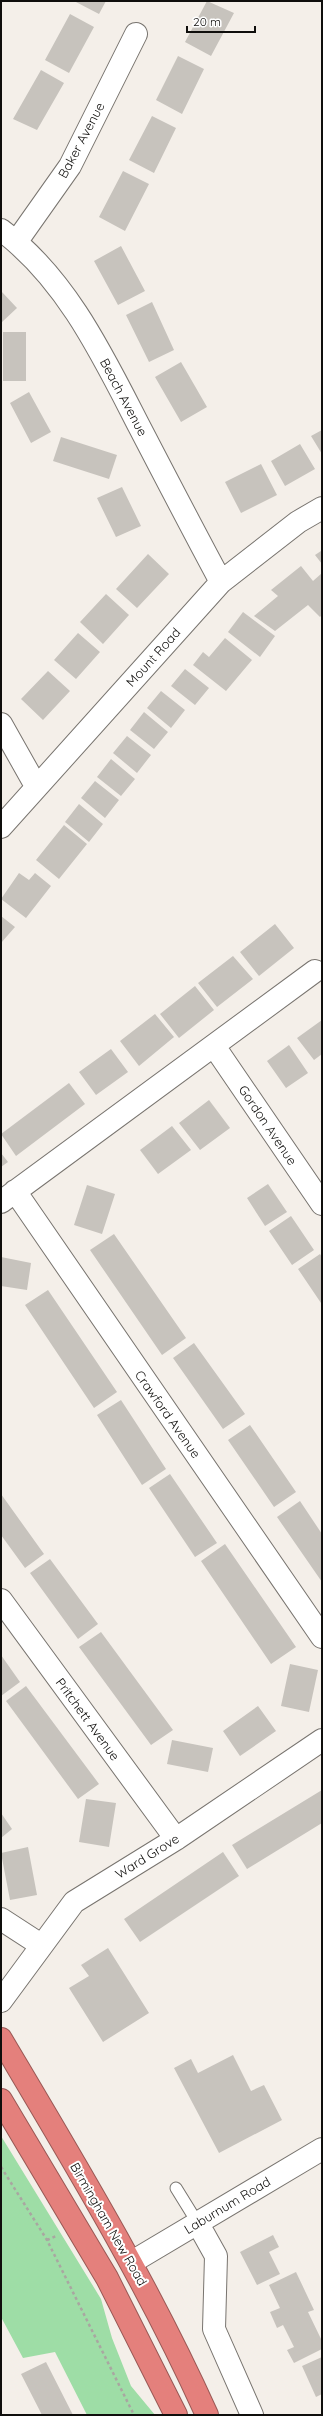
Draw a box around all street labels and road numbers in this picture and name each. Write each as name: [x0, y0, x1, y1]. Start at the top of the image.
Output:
street label: Baker Avenue: [54, 99, 108, 181]
street label: Beach Avenue: [97, 355, 151, 439]
street label: Mount Road: [122, 624, 184, 690]
street label: Gordon Avenue: [235, 1082, 301, 1168]
street label: Crawford Avenue: [132, 1367, 204, 1461]
street label: Pritchett Avenue: [53, 1675, 123, 1763]
street label: Ward Grove: [112, 1830, 182, 1882]
street label: Birmingham New Road: [67, 2160, 151, 2288]
street label: Laburnum Road: [181, 2173, 273, 2237]

